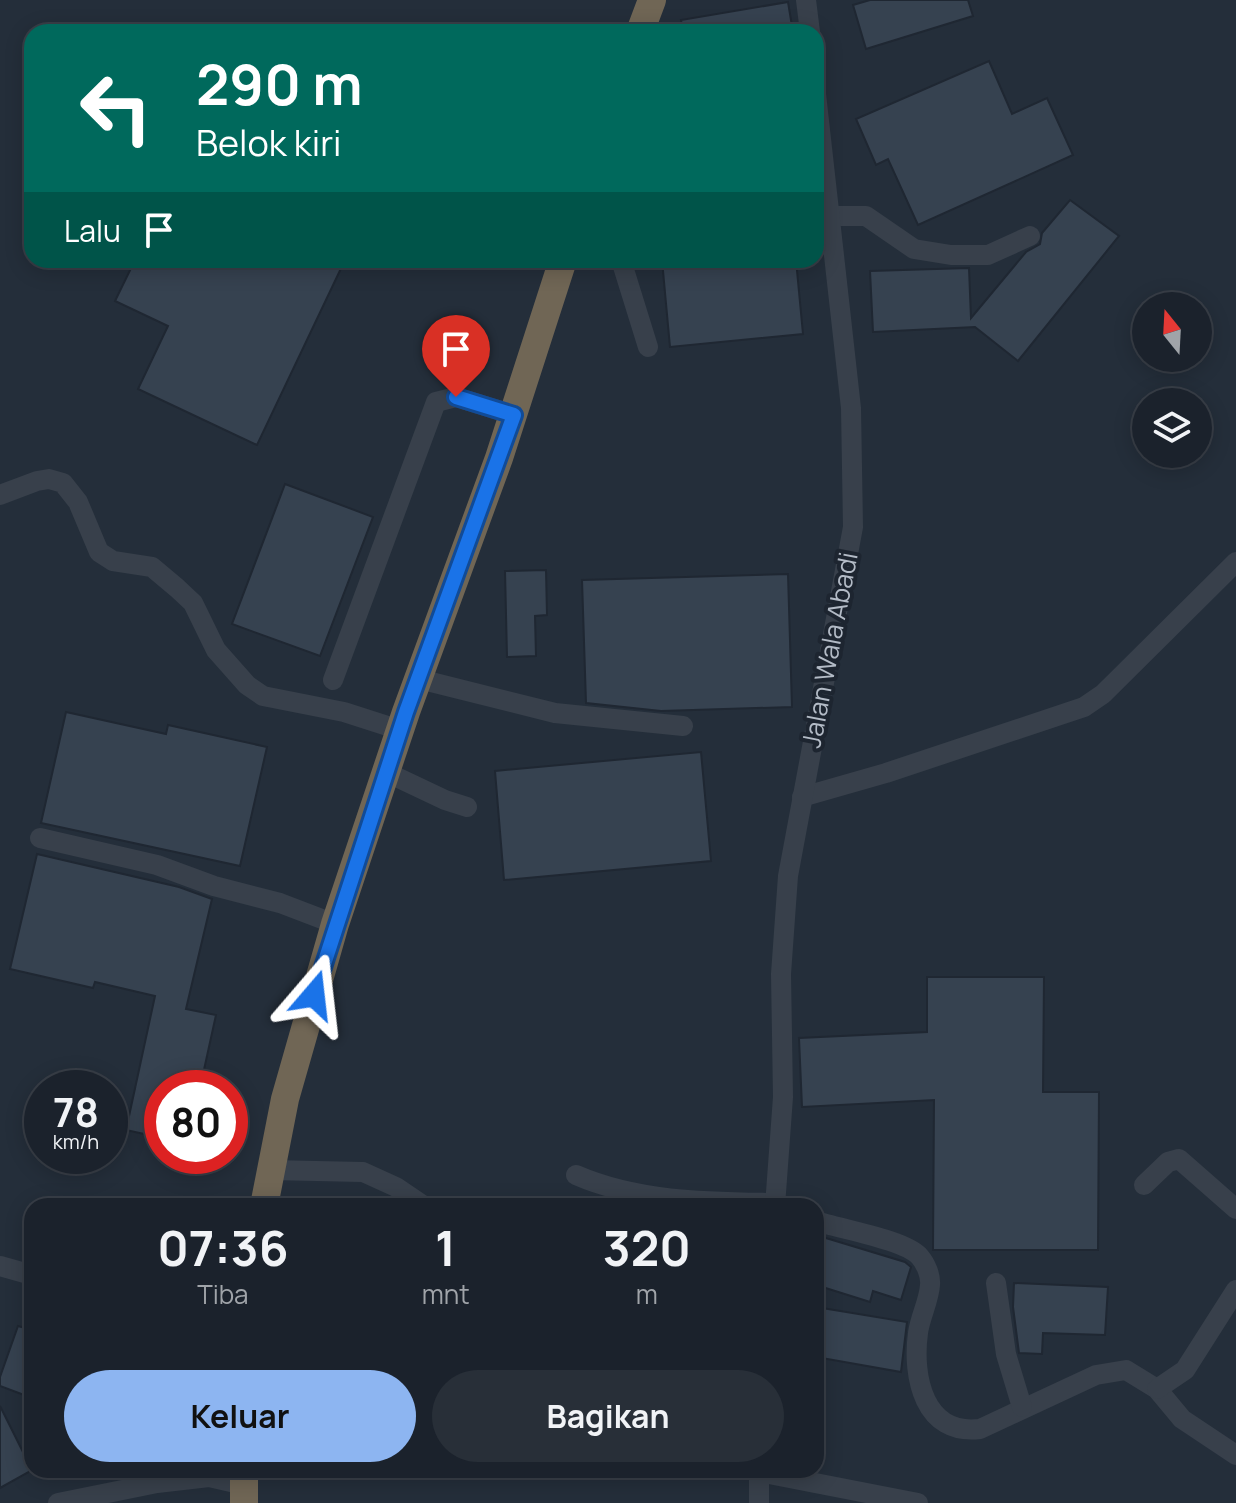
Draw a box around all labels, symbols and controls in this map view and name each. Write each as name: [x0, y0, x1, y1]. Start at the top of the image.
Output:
text: 290 m: [196, 45, 363, 122]
icon: left: [64, 56, 168, 160]
text: Belok kiri: [196, 118, 342, 167]
icon: arrive: [137, 208, 181, 252]
text: Lalu: [64, 210, 121, 251]
north arrow: [1132, 292, 1212, 372]
map controls: [1132, 292, 1212, 468]
pin: [422, 315, 490, 397]
icon: arrive: [434, 327, 478, 371]
button: layers: [1132, 388, 1212, 468]
street label: Jalan Wala Abadi: [792, 549, 866, 751]
position arrow: [272, 953, 356, 1037]
speed limit sign: 80: [144, 1070, 248, 1174]
text: 78: [53, 1084, 99, 1139]
text: km/h: [53, 1128, 99, 1155]
text: 07:36: [157, 1215, 289, 1280]
text: 1: [435, 1215, 456, 1280]
text: 320: [603, 1215, 691, 1280]
text: Tiba: [197, 1276, 249, 1312]
text: mnt: [422, 1276, 470, 1312]
text: m: [636, 1276, 658, 1312]
button: Keluar: [64, 1370, 416, 1462]
button: Bagikan: [432, 1370, 784, 1462]

